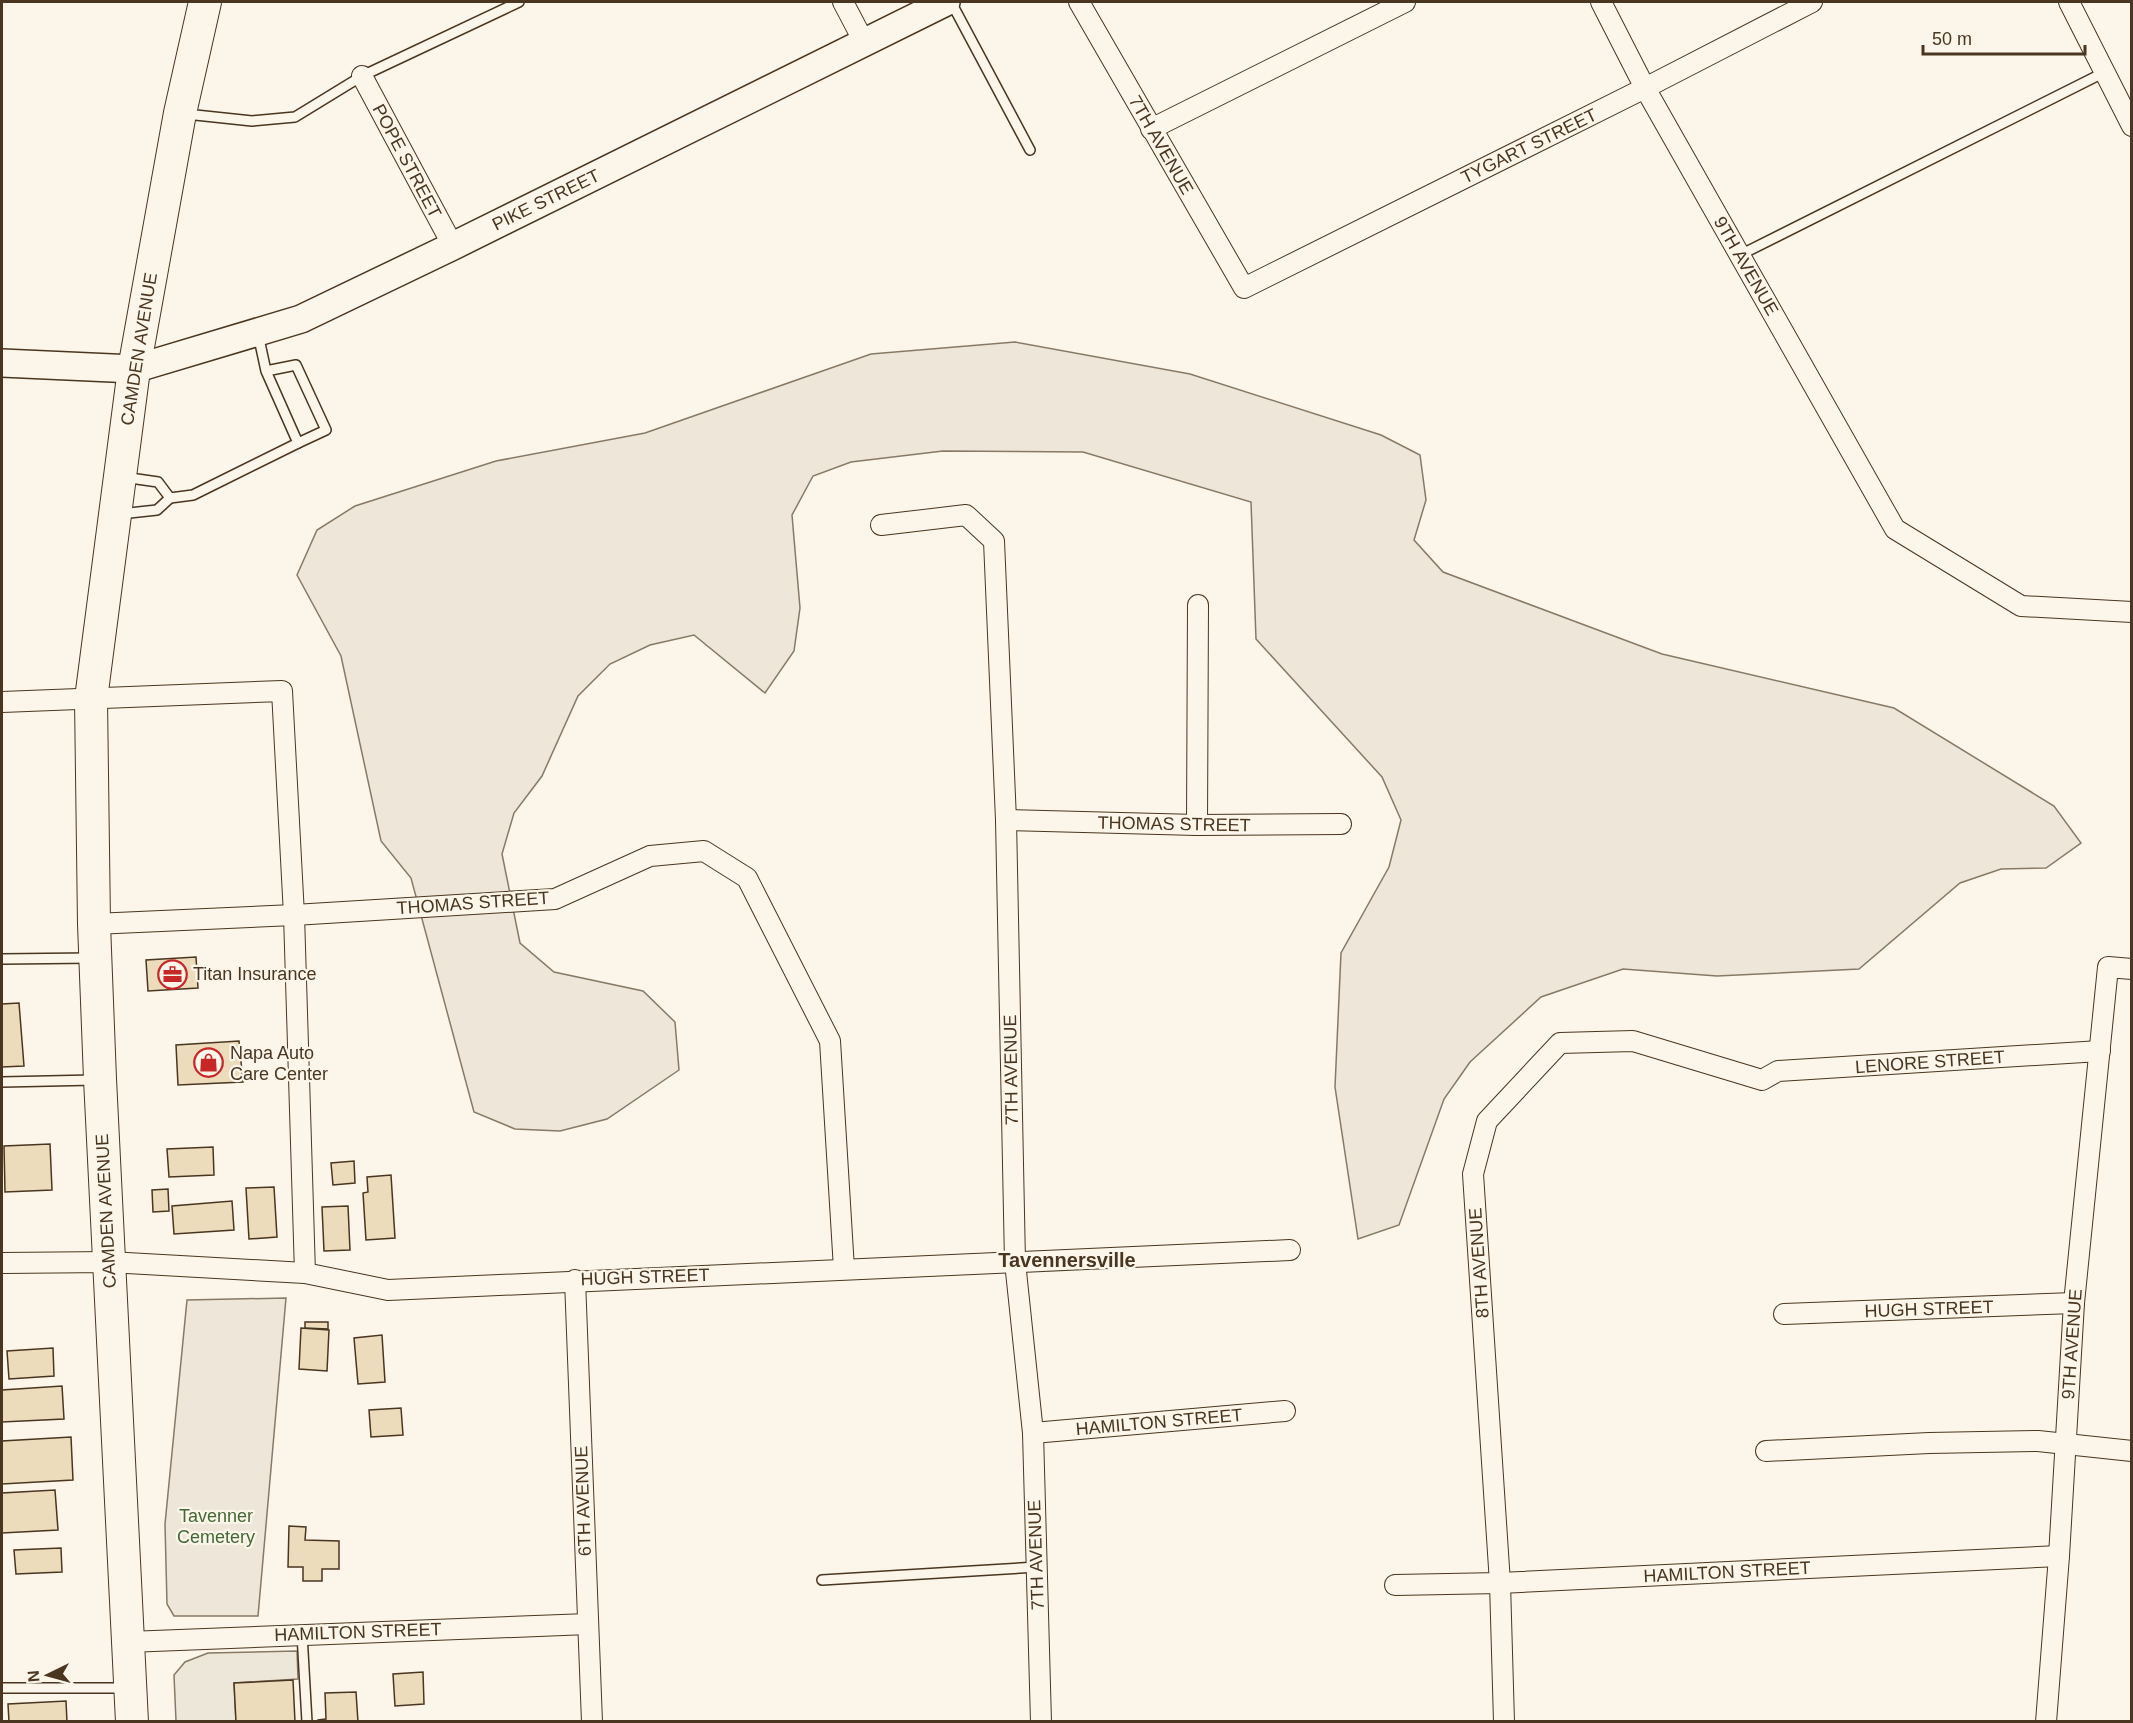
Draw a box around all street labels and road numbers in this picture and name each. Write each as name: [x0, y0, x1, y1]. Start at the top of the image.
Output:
street label: 7TH AVENUE: [1125, 92, 1197, 198]
street label: POPE STREET: [369, 101, 445, 221]
street label: TYGART STREET: [1458, 104, 1600, 188]
street label: PIKE STREET: [489, 165, 603, 235]
street label: 9TH AVENUE: [1710, 213, 1782, 319]
street label: CAMDEN AVENUE: [117, 271, 161, 427]
street label: THOMAS STREET: [1097, 813, 1251, 835]
street label: THOMAS STREET: [396, 888, 550, 918]
street label: 7TH AVENUE: [1000, 1014, 1022, 1126]
street label: LENORE STREET: [1854, 1047, 2006, 1077]
street label: CAMDEN AVENUE: [92, 1133, 120, 1289]
street label: 8TH AVENUE: [1465, 1207, 1493, 1319]
street label: HUGH STREET: [580, 1265, 710, 1289]
street label: 9TH AVENUE: [2058, 1288, 2086, 1400]
street label: HUGH STREET: [1864, 1297, 1994, 1321]
street label: HAMILTON STREET: [1075, 1405, 1243, 1439]
street label: 6TH AVENUE: [571, 1445, 595, 1557]
street label: 7TH AVENUE: [1024, 1499, 1048, 1611]
street label: HAMILTON STREET: [1643, 1558, 1811, 1586]
street label: HAMILTON STREET: [274, 1619, 442, 1645]

